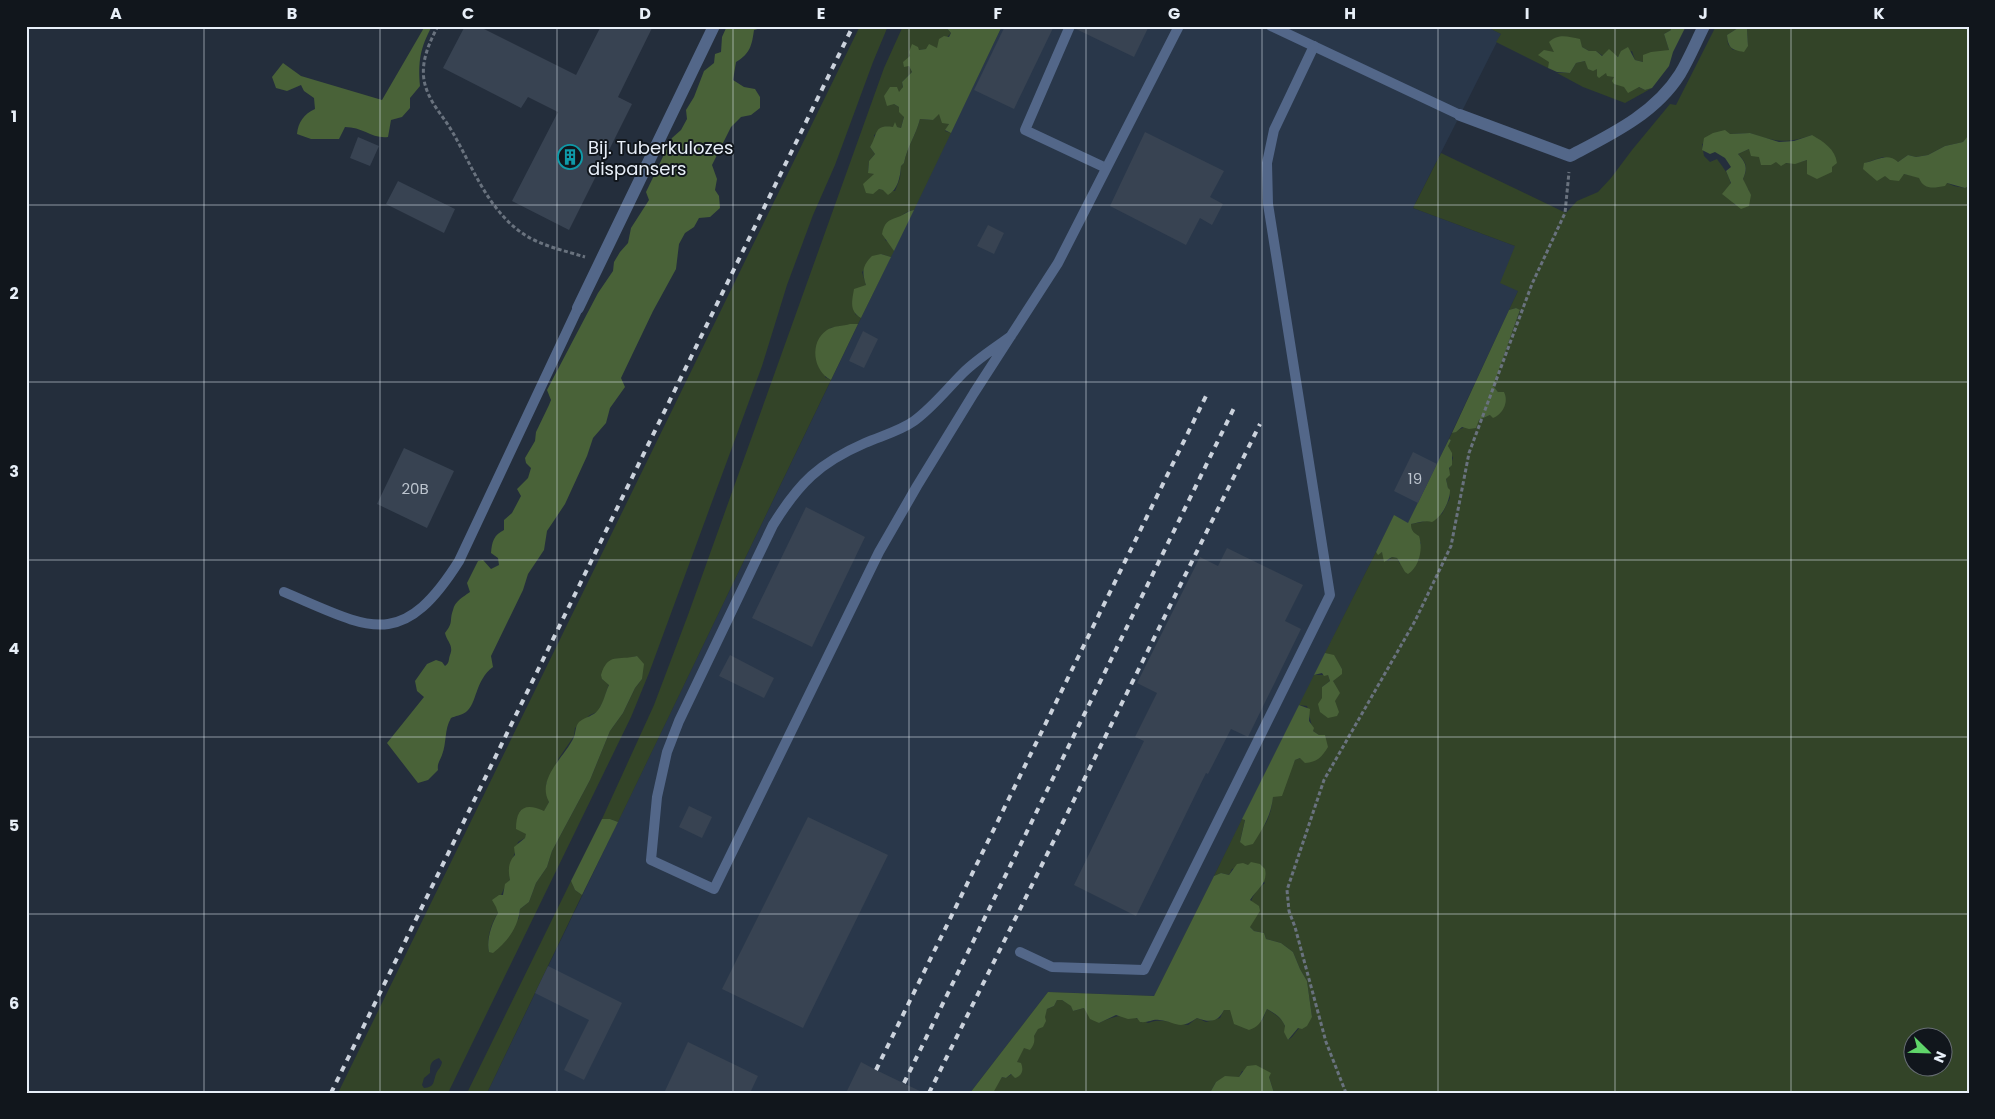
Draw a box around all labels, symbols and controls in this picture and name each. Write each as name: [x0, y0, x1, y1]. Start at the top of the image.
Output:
text: A: [110, 2, 122, 25]
text: B: [287, 2, 297, 25]
text: C: [462, 2, 474, 25]
text: D: [639, 2, 651, 25]
text: E: [817, 2, 825, 25]
text: F: [994, 2, 1003, 25]
text: G: [1168, 2, 1180, 25]
text: H: [1344, 2, 1356, 25]
text: I: [1525, 2, 1529, 25]
text: J: [1698, 2, 1708, 25]
text: K: [1873, 2, 1885, 25]
text: 1: [11, 105, 17, 128]
place label: Bij. Tuberkulozes dispansers: [588, 135, 733, 181]
building icon: Bij. Tuberkulozes dispansers: [557, 144, 583, 170]
text: 2: [9, 282, 19, 305]
text: 3: [9, 460, 19, 483]
house number: 19: [1408, 468, 1422, 489]
house number: 20B: [401, 478, 429, 499]
text: 4: [9, 637, 20, 660]
text: 5: [9, 814, 19, 837]
text: 6: [9, 992, 19, 1015]
north arrow: [1902, 1026, 1952, 1076]
text: N: [1929, 1048, 1951, 1066]

